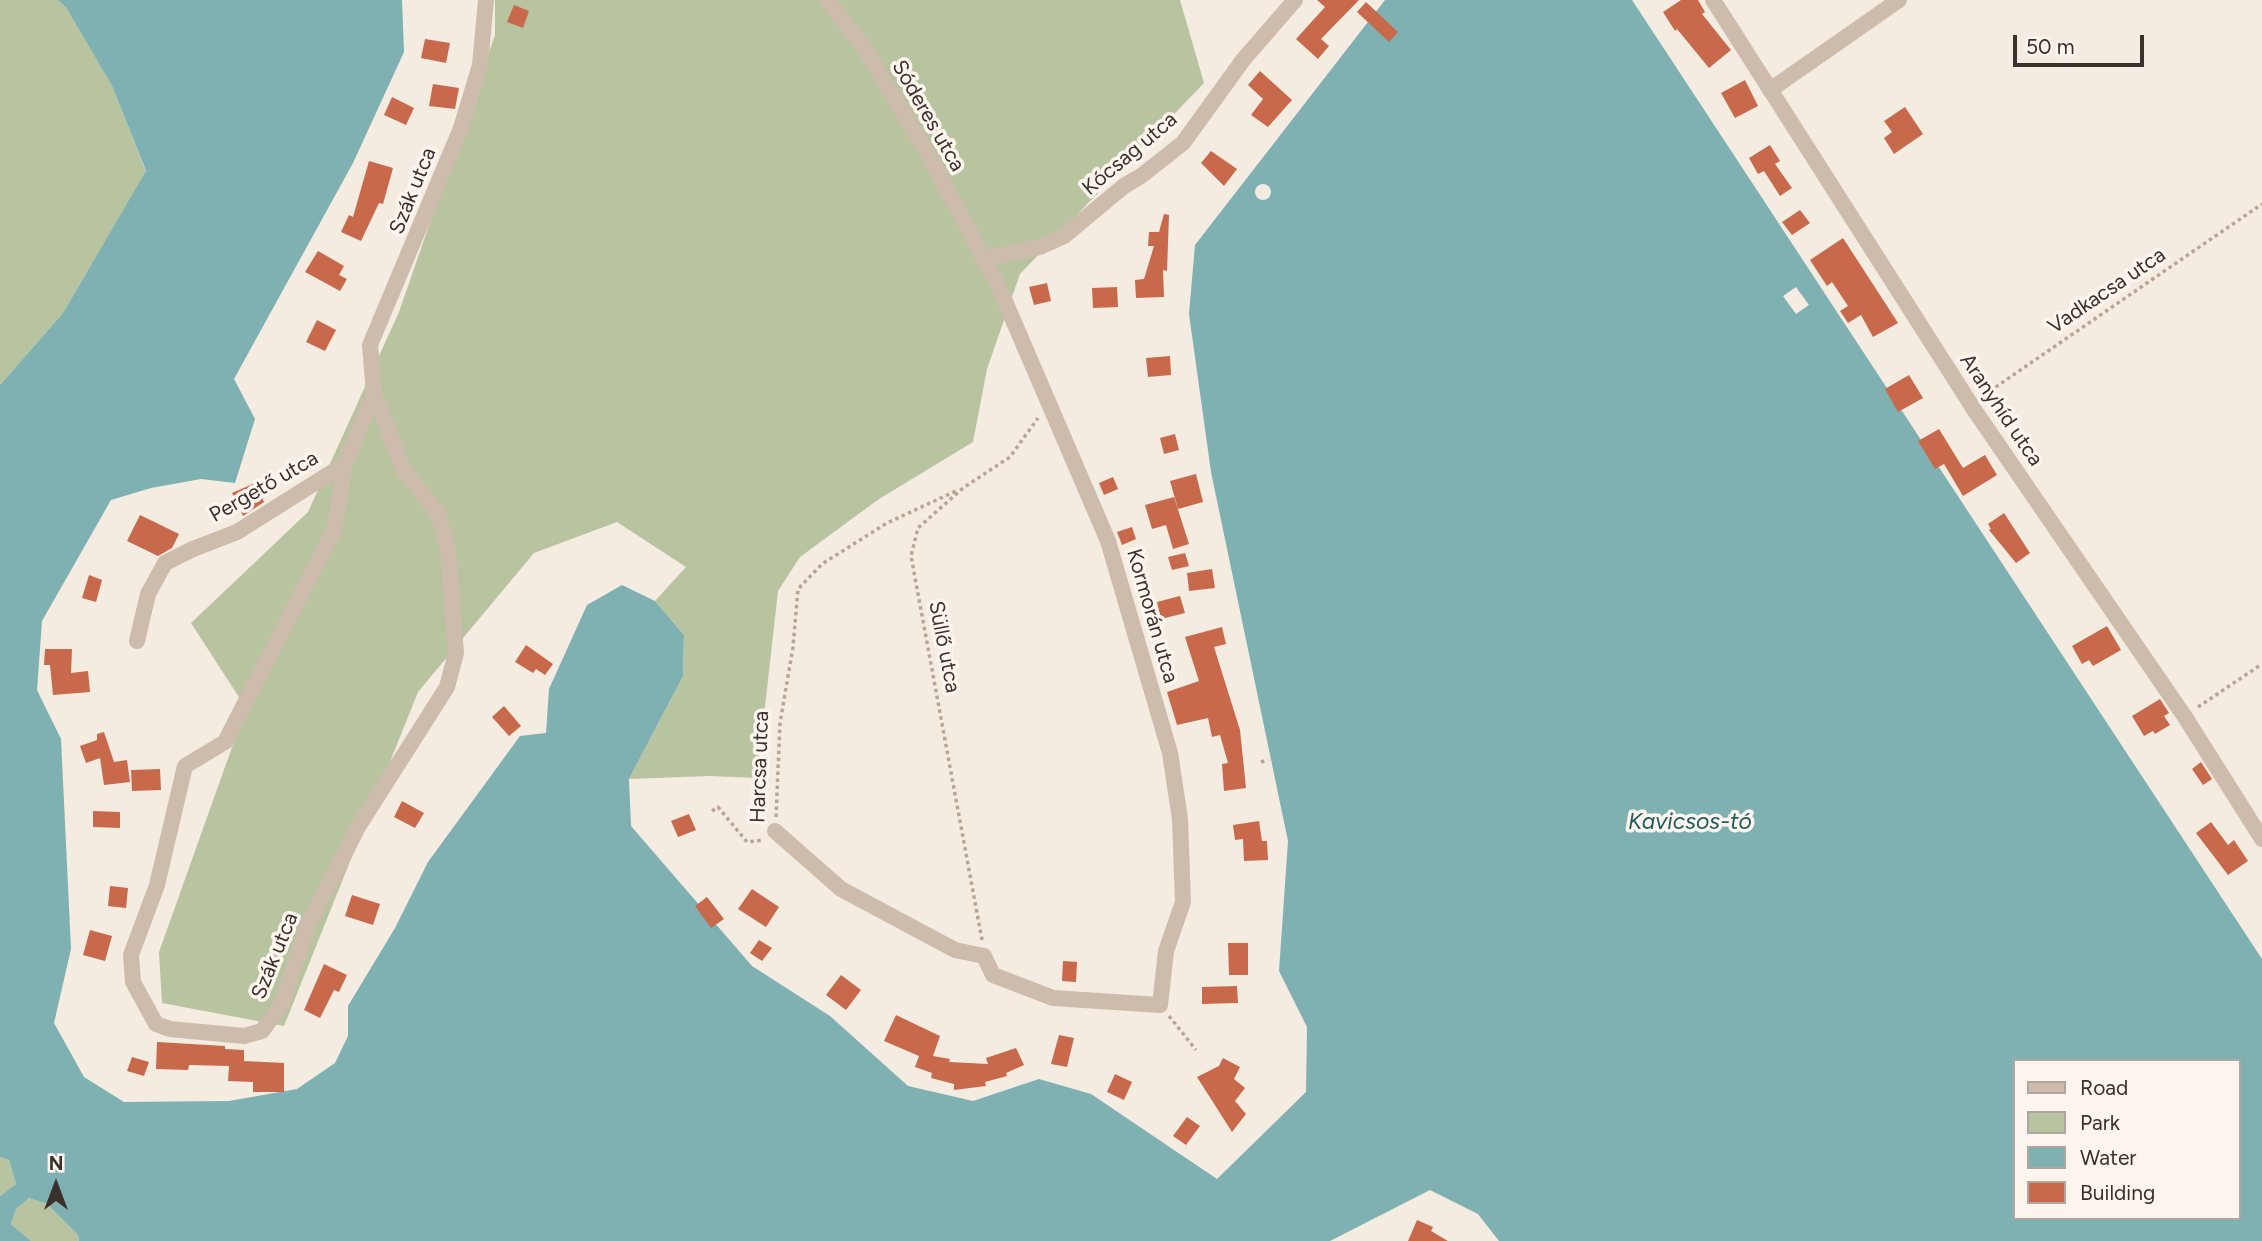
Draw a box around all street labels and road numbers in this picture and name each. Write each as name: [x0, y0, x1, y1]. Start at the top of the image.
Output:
street label: Sóderes utca: [886, 56, 970, 176]
street label: Kócsag utca: [1078, 107, 1182, 201]
street label: Szák utca: [384, 144, 442, 238]
street label: Vadkacsa utca: [2044, 242, 2170, 340]
street label: Aranyhíd utca: [1954, 349, 2048, 471]
street label: Pergető utca: [205, 446, 323, 528]
street label: Kormorán utca: [1121, 546, 1183, 686]
street label: Süllő utca: [923, 599, 965, 695]
street label: Harcsa utca: [745, 710, 775, 824]
street label: Szák utca: [246, 909, 304, 1003]

